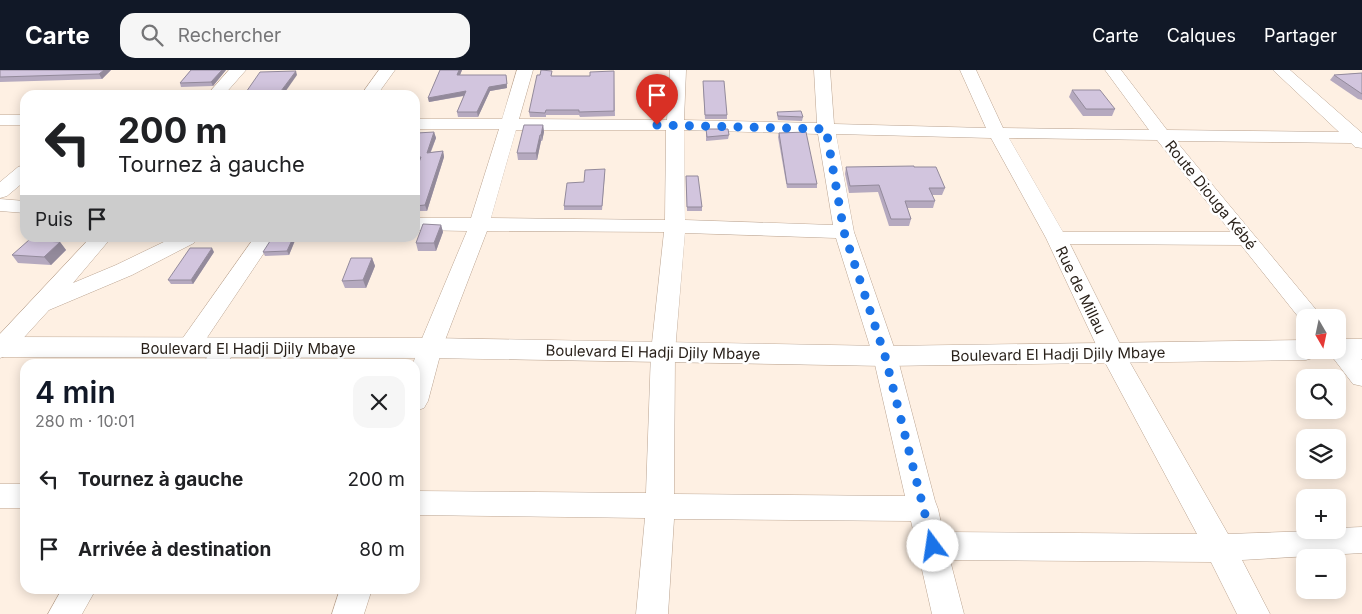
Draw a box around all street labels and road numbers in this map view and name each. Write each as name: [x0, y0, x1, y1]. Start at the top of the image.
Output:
street label: Route Diouga Kébé: [1161, 136, 1261, 254]
street label: Rue de Millau: [1052, 243, 1110, 337]
street label: Boulevard El Hadji Djily Mbaye: [141, 339, 355, 358]
street label: Boulevard El Hadji Djily Mbaye: [545, 341, 761, 363]
street label: Boulevard El Hadji Djily Mbaye: [950, 343, 1166, 365]

